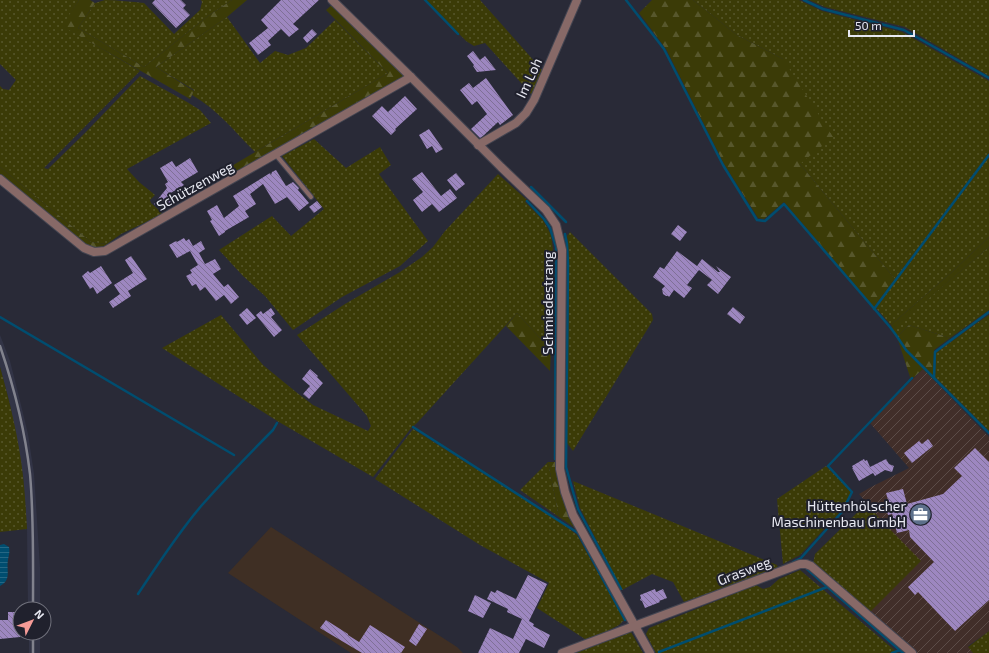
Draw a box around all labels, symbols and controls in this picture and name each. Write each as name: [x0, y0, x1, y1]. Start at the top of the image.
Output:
scale bar: [849, 12, 914, 38]
text: 50 m: [855, 18, 882, 32]
street label: Im Loh: [512, 55, 545, 101]
street label: Schützenweg: [153, 157, 237, 214]
street label: Schmiedestrang: [539, 251, 556, 355]
place label: Hüttenhölscher Maschinenbau GmbH: [772, 497, 906, 530]
office icon: Hüttenhölscher Maschinenbau GmbH: [908, 501, 934, 527]
street label: Grasweg: [715, 552, 773, 589]
north arrow: [12, 601, 52, 641]
text: N: [32, 607, 47, 621]

